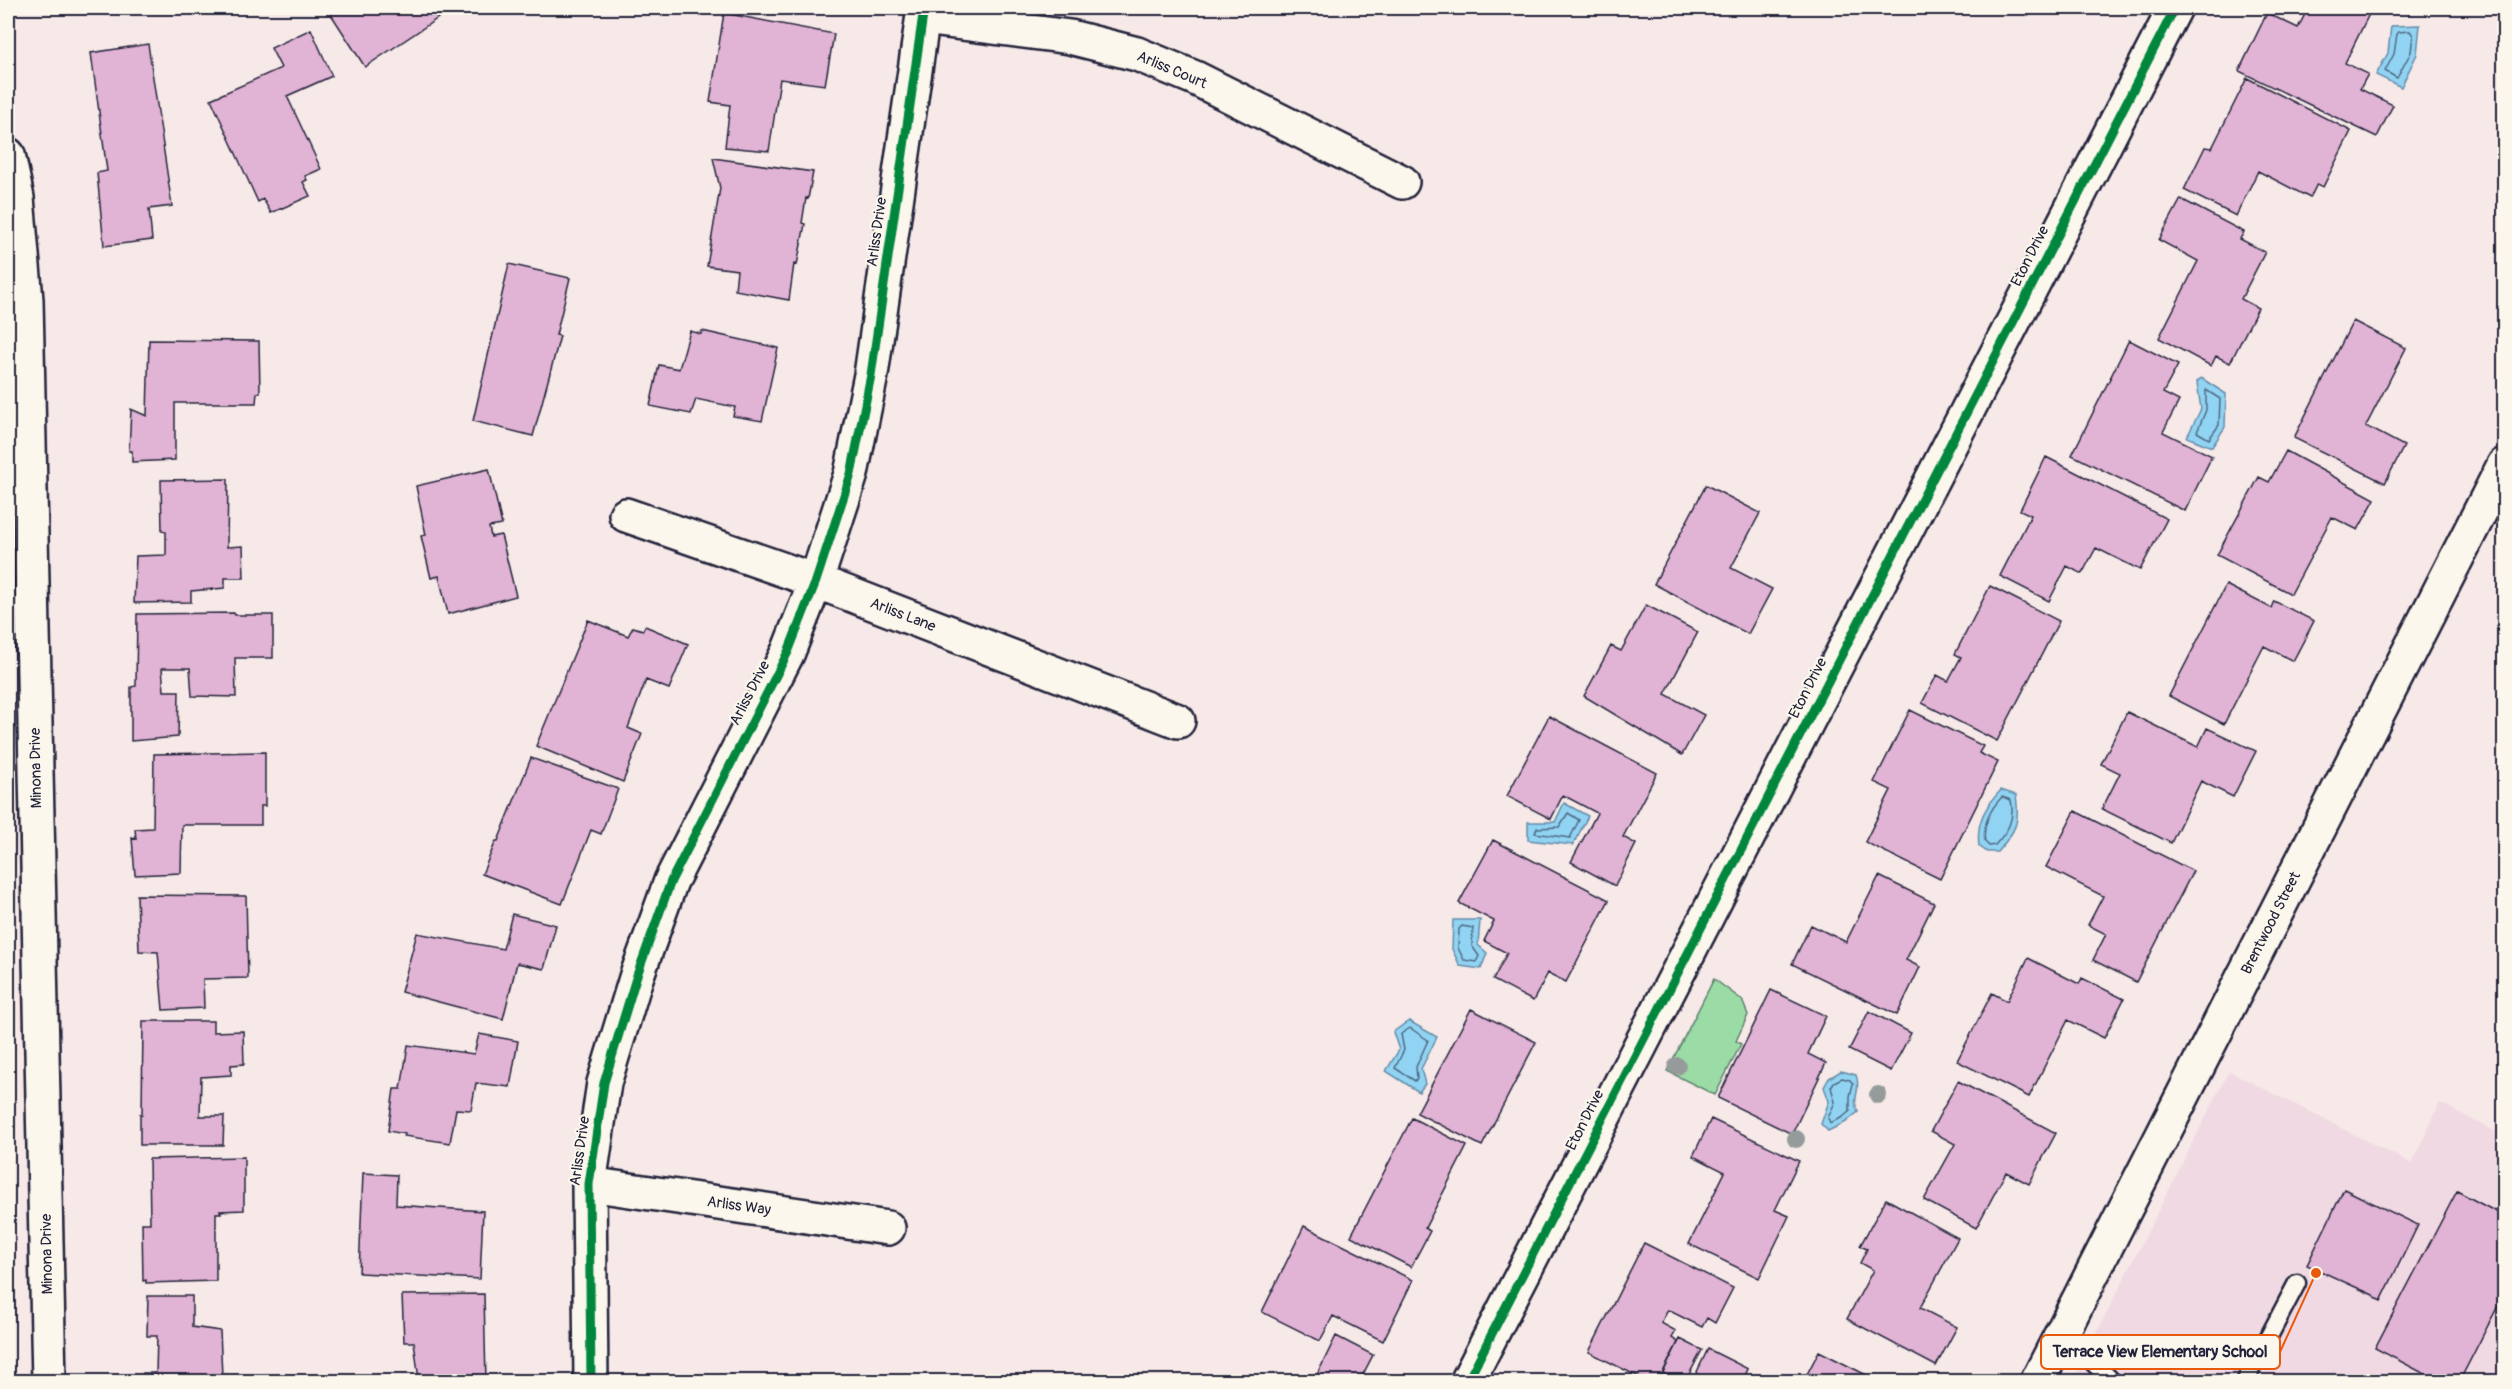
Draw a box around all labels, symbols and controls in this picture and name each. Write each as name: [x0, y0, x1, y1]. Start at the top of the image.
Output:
street label: Arliss Court: [1134, 47, 1211, 94]
street label: Arliss Drive: [863, 195, 891, 268]
street label: Eton Drive: [2007, 222, 2054, 290]
street label: Arliss Lane: [867, 594, 939, 636]
street label: Eton Drive: [1785, 654, 1832, 722]
street label: Arliss Drive: [726, 657, 775, 729]
street label: Minona Drive: [26, 727, 46, 809]
street label: Brentwood Street: [2237, 868, 2305, 977]
street label: Eton Drive: [1562, 1086, 1609, 1154]
street label: Arliss Drive: [566, 1114, 594, 1187]
street label: Arliss Way: [706, 1192, 773, 1220]
street label: Minona Drive: [37, 1213, 57, 1295]
callout: Terrace View Elementary School: [2041, 1335, 2280, 1369]
text: Terrace View Elementary School: [2051, 1342, 2268, 1362]

